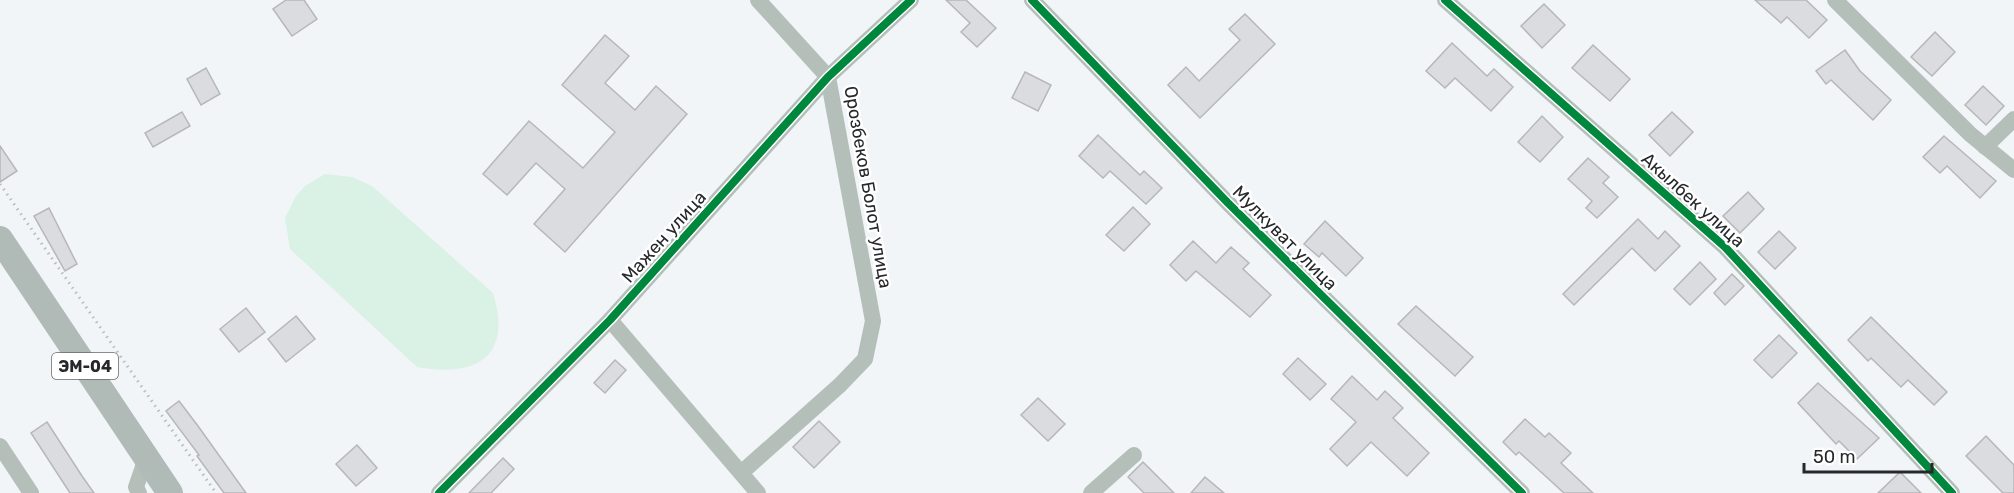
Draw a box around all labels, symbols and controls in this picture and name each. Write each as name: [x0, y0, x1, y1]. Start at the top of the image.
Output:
street label: Орозбеков Болот улица: [839, 84, 897, 290]
street label: Акылбек улица: [1637, 148, 1749, 252]
street label: Мулкуват улица: [1228, 181, 1342, 295]
street label: Мажен улица: [617, 187, 711, 287]
road number: ЭМ-04: [52, 353, 118, 379]
scale bar: [1804, 436, 1932, 474]
text: 50 m: [1813, 446, 1856, 468]

